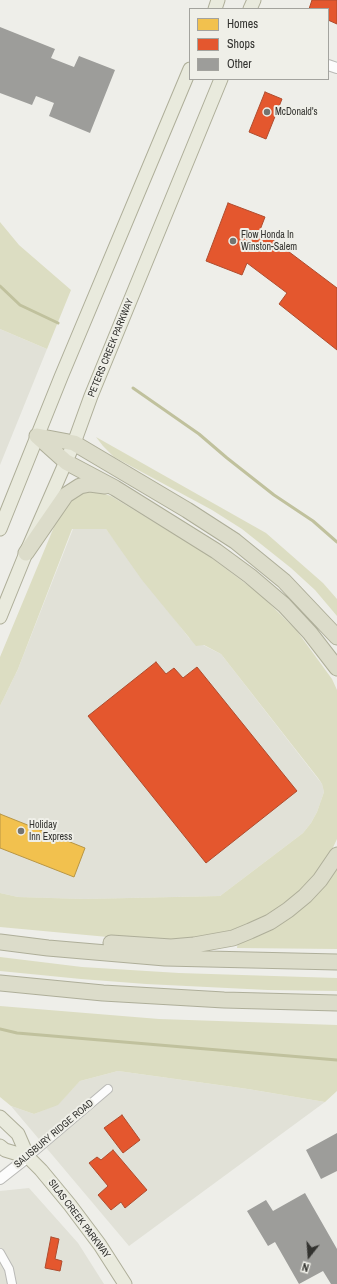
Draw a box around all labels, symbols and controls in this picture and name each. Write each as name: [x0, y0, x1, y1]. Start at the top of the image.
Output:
legend: [189, 8, 329, 80]
text: Homes: [227, 16, 258, 32]
text: Shops: [227, 36, 255, 52]
text: Other: [227, 56, 252, 72]
place label: McDonald's: [275, 106, 318, 118]
marker: McDonald's: [262, 107, 272, 117]
place label: Flow Honda In Winston-Salem: [241, 229, 297, 252]
marker: Flow Honda In Winston-Salem: [228, 236, 238, 246]
street label: PETERS CREEK PARKWAY: [86, 297, 136, 399]
place label: Holiday Inn Express: [29, 819, 72, 842]
marker: Holiday Inn Express: [16, 826, 26, 836]
street label: SALISBURY RIDGE ROAD: [12, 1097, 96, 1171]
street label: SILAS CREEK PARKWAY: [45, 1177, 113, 1261]
north arrow: [289, 1236, 329, 1276]
text: N: [300, 1260, 311, 1275]

